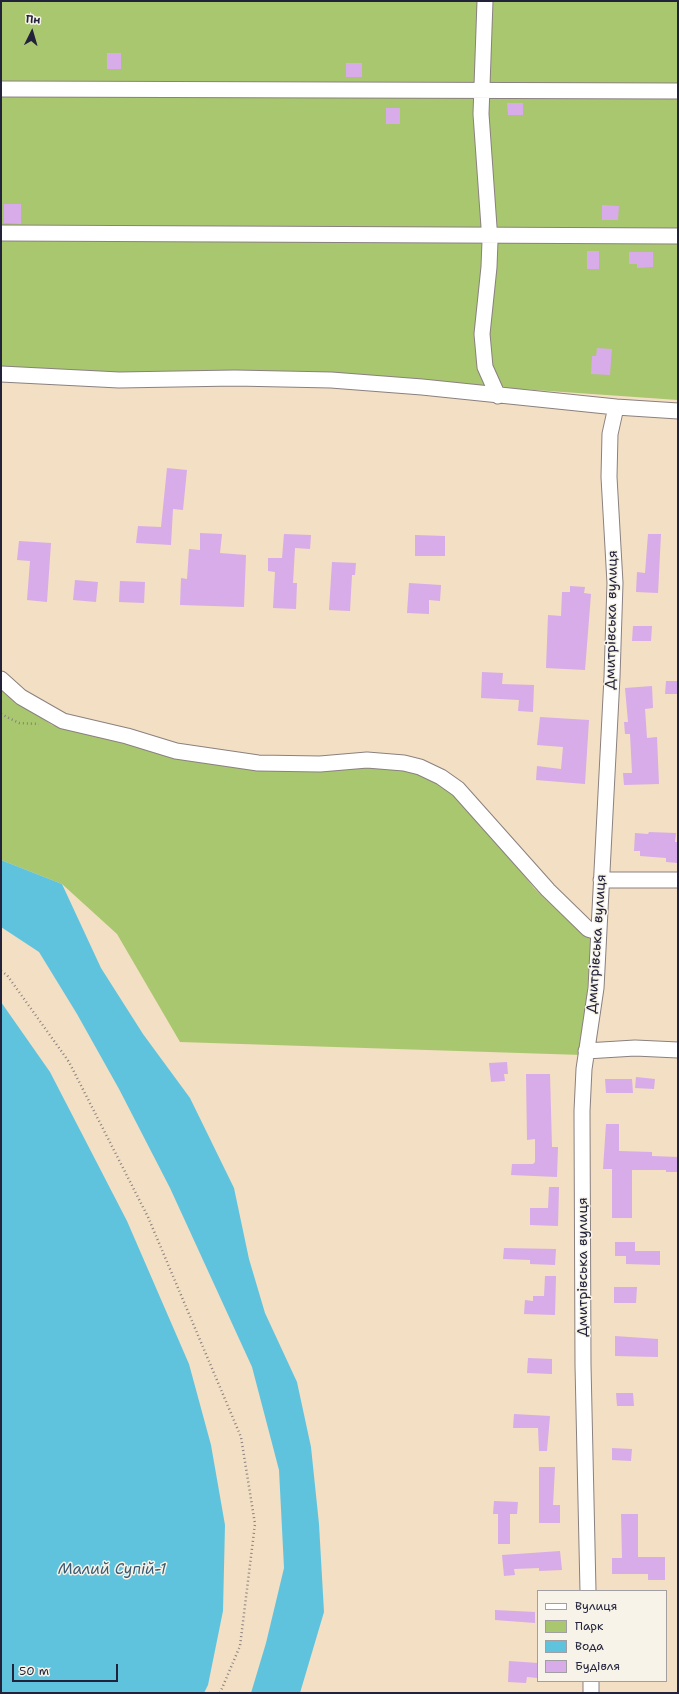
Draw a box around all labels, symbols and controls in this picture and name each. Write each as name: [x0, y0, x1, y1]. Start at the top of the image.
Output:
text: Пн: [25, 11, 41, 28]
north arrow: [12, 12, 52, 52]
street label: Дмитрівська вулиця: [602, 550, 622, 690]
street label: Дмитрівська вулиця: [584, 874, 610, 1014]
street label: Дмитрівська вулиця: [575, 1197, 591, 1337]
water label: Малий Супій-1: [58, 1561, 166, 1579]
legend: [537, 1590, 667, 1682]
text: Вулиця: [575, 1598, 617, 1614]
text: Парк: [575, 1618, 603, 1634]
text: Вода: [575, 1638, 604, 1654]
scale bar: [14, 1656, 120, 1682]
text: Будівля: [575, 1658, 620, 1674]
text: 50 m: [19, 1663, 49, 1679]

